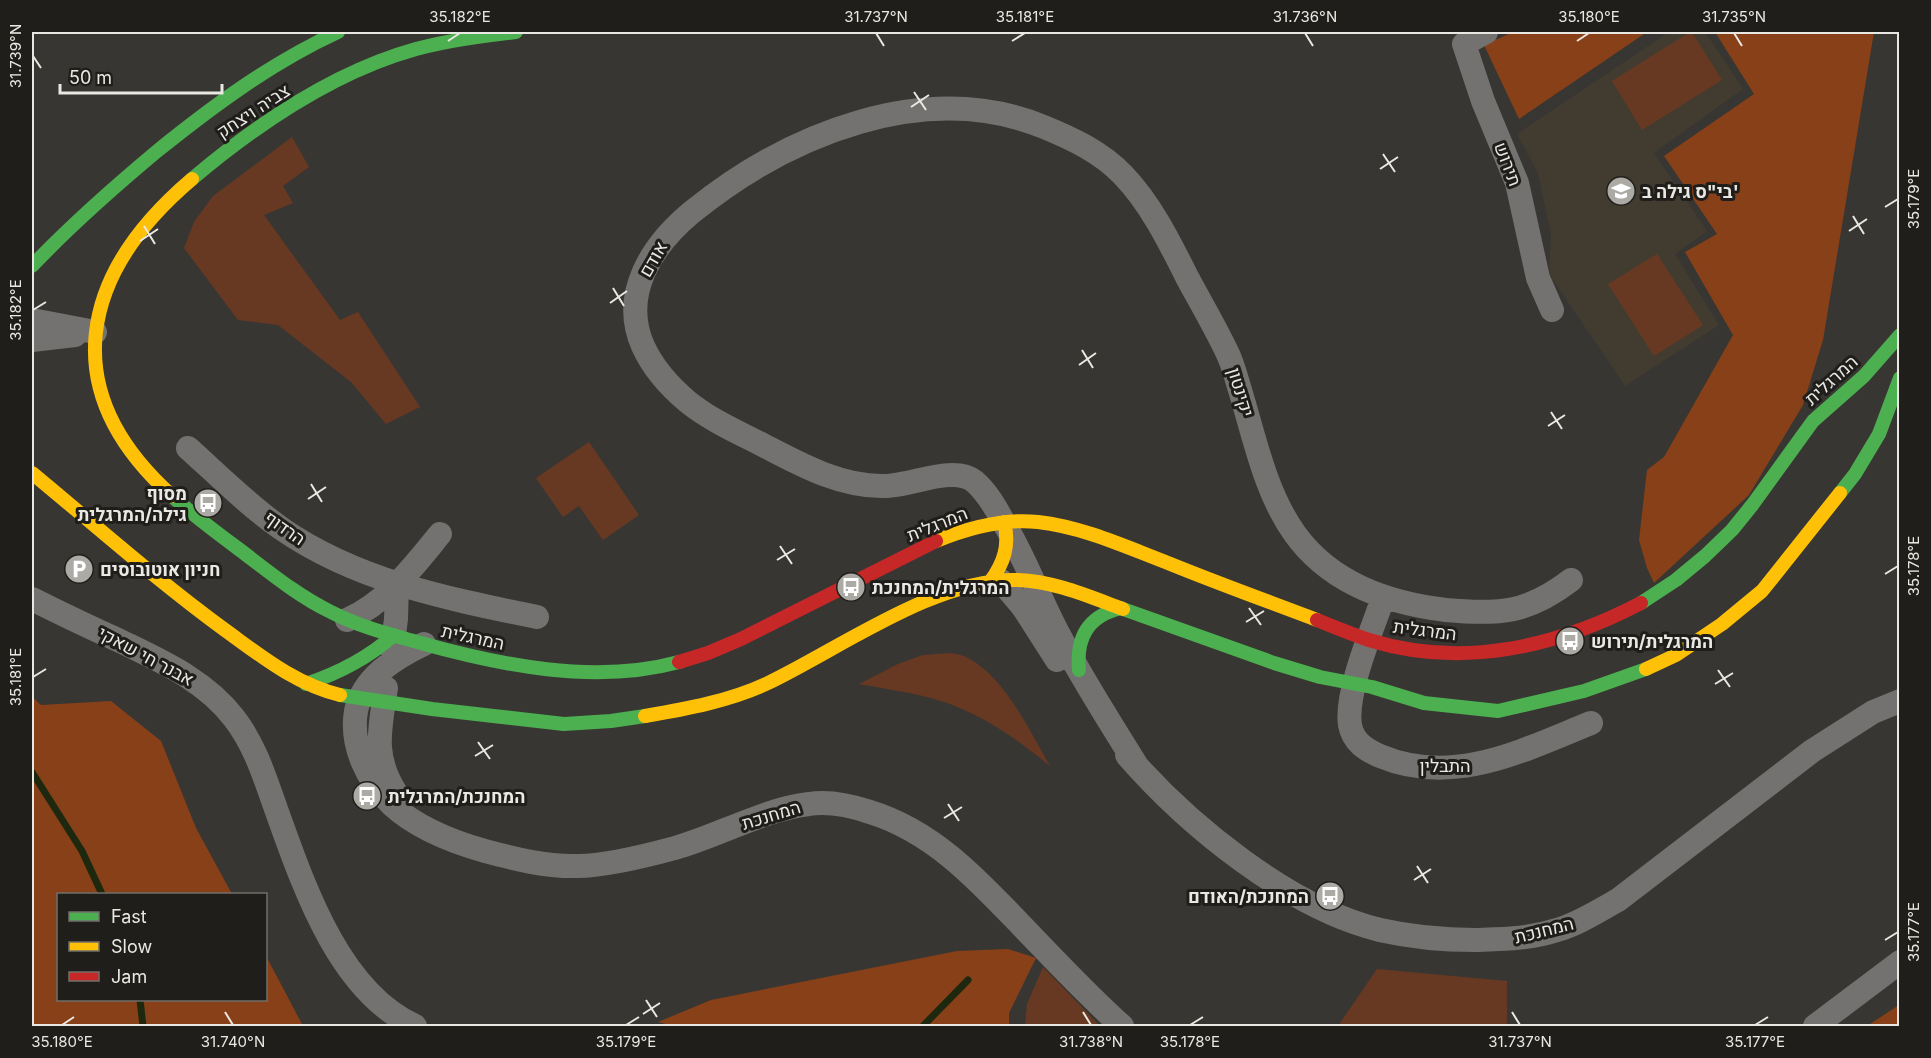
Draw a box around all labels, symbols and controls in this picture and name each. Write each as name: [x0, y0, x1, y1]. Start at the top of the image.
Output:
text: 35.182°E: [429, 7, 491, 26]
text: 31.737°N: [844, 7, 908, 26]
text: 35.181°E: [996, 7, 1054, 26]
text: 31.736°N: [1273, 7, 1337, 26]
text: 35.180°E: [1558, 7, 1620, 26]
text: 31.735°N: [1702, 7, 1766, 26]
text: 31.739°N: [6, 24, 25, 88]
scale bar: [60, 57, 222, 95]
text: 50 m: [69, 67, 112, 88]
street label: צביה ויצחק: [212, 79, 294, 142]
street label: תירוש: [1490, 139, 1526, 189]
text: 35.179°E: [1904, 169, 1923, 229]
school or university icon: בי"ס גילה ב': [1605, 175, 1637, 207]
place label: בי"ס גילה ב': [1642, 181, 1739, 202]
street label: אודם: [634, 237, 672, 281]
text: 35.182°E: [6, 279, 25, 341]
street label: המרגלית: [1800, 351, 1862, 409]
street label: יקינטון: [1224, 365, 1258, 419]
place label: מסוף גילה/המרגלית: [78, 483, 187, 525]
bus stop icon: מסוף גילה/המרגלית: [192, 487, 224, 519]
street label: המרגלית: [904, 502, 970, 546]
street label: הרדוף: [261, 507, 309, 549]
text: 35.178°E: [1904, 536, 1923, 596]
parking icon: חניון אוטובוסים: [63, 553, 95, 585]
place label: חניון אוטובוסים: [100, 559, 220, 580]
bus stop icon: המרגלית/המחנכת: [835, 571, 867, 603]
place label: המרגלית/המחנכת: [872, 577, 1009, 598]
street label: המרגלית: [1392, 616, 1458, 644]
street label: המרגלית: [440, 620, 506, 654]
street label: אבנר חי שאקי: [95, 622, 197, 690]
bus stop icon: המרגלית/תירוש: [1554, 625, 1586, 657]
place label: המרגלית/תירוש: [1591, 631, 1713, 652]
text: 35.181°E: [6, 648, 25, 706]
street label: התבלין: [1419, 755, 1471, 776]
bus stop icon: המחנכת/המרגלית: [351, 780, 383, 812]
place label: המחנכת/המרגלית: [388, 786, 525, 807]
street label: המחנכת: [739, 796, 803, 834]
bus stop icon: המחנכת/האודם: [1314, 880, 1346, 912]
place label: המחנכת/האודם: [1188, 886, 1309, 907]
legend: [57, 893, 267, 1001]
text: 35.177°E: [1904, 902, 1923, 962]
text: Fast: [111, 906, 147, 927]
street label: המחנכת: [1512, 913, 1576, 947]
text: Slow: [111, 936, 152, 957]
text: Jam: [111, 966, 147, 987]
text: 35.180°E: [31, 1032, 93, 1051]
text: 31.740°N: [201, 1032, 265, 1051]
text: 35.179°E: [596, 1032, 656, 1051]
text: 31.738°N: [1059, 1032, 1123, 1051]
text: 35.178°E: [1160, 1032, 1220, 1051]
text: 31.737°N: [1488, 1032, 1552, 1051]
text: 35.177°E: [1725, 1032, 1785, 1051]

